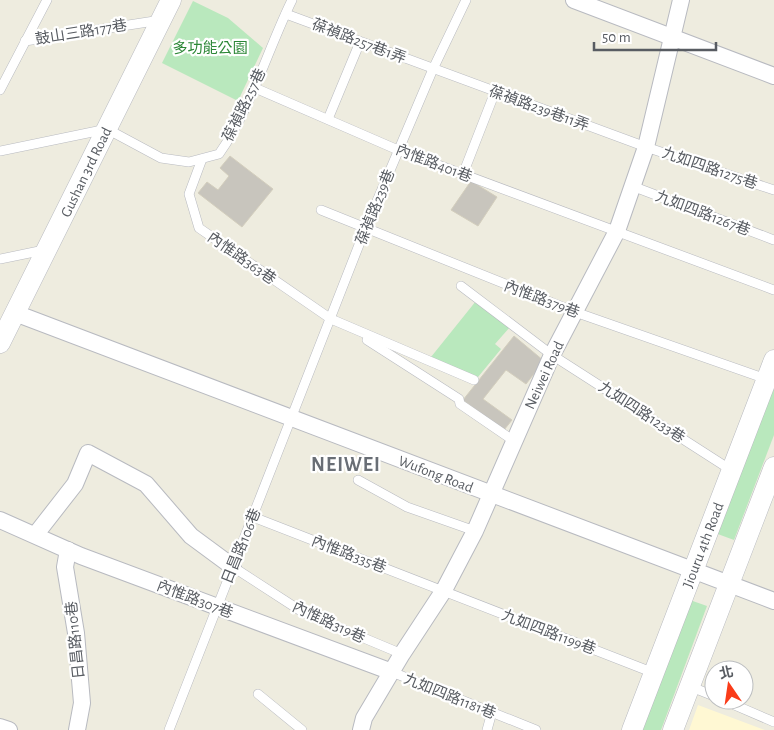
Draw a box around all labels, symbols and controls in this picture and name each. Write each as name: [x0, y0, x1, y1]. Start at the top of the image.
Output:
street label: 葆禎路257巷1弄: [310, 16, 408, 66]
street label: 鼓山三路177巷: [34, 17, 128, 47]
scale bar: [594, 20, 716, 52]
text: 50 m: [602, 30, 631, 45]
park label: 多功能公園: [172, 39, 248, 56]
street label: 葆禎路257巷: [219, 66, 269, 144]
street label: 葆禎路239巷11弄: [487, 82, 591, 134]
street label: Gushan 3rd Road: [58, 125, 115, 219]
street label: 內惟路401巷: [394, 141, 474, 185]
street label: 九如四路1275巷: [660, 143, 760, 192]
street label: 葆禎路239巷: [353, 167, 397, 247]
street label: 九如四路1267巷: [653, 187, 753, 238]
street label: 內惟路363巷: [205, 229, 279, 287]
street label: 內惟路379巷: [502, 277, 582, 321]
street label: Neiwei Road: [522, 339, 567, 412]
street label: 九如四路1233巷: [596, 377, 689, 446]
street label: Wufong Road: [396, 453, 476, 496]
district label: NEIWEI: [311, 455, 381, 475]
street label: Jiouru 4th Road: [680, 500, 727, 590]
street label: 日昌路106巷: [219, 506, 263, 586]
street label: 內惟路335巷: [309, 532, 389, 576]
street label: 內惟路307巷: [155, 577, 235, 621]
street label: 內惟路319巷: [290, 598, 368, 646]
street label: 日昌路110巷: [63, 600, 87, 680]
street label: 九如四路1199巷: [500, 606, 599, 657]
north arrow: [704, 660, 754, 710]
text: 北: [718, 664, 735, 682]
street label: 九如四路1181巷: [402, 669, 499, 722]

